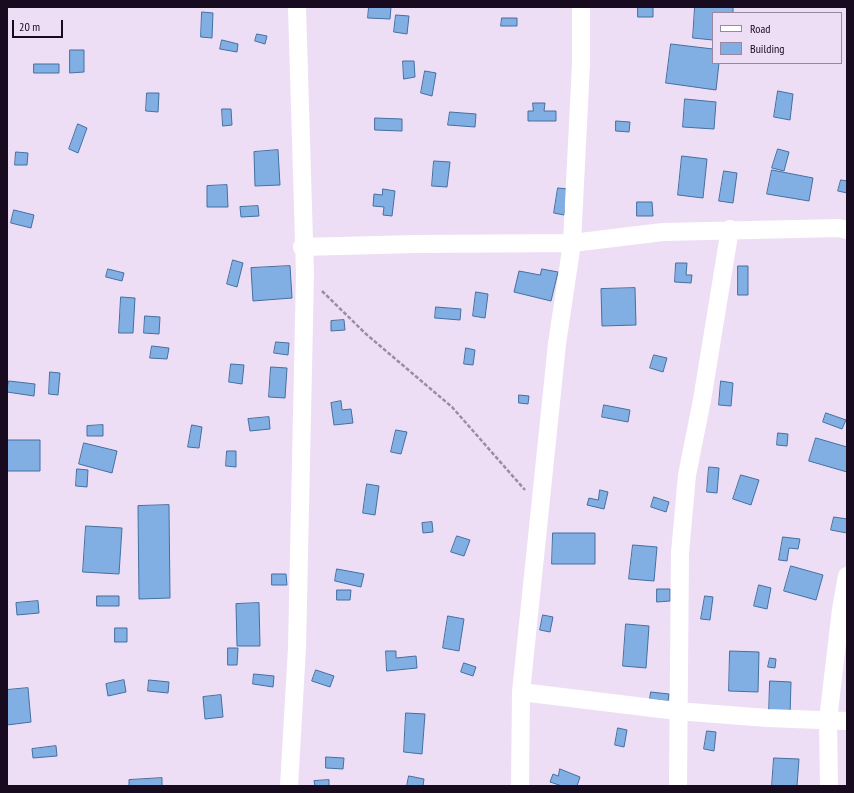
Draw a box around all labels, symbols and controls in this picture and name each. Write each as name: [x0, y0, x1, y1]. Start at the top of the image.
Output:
scale bar: [14, 12, 65, 38]
legend: [712, 12, 842, 64]
text: 20 m: [19, 19, 40, 34]
text: Road: [750, 21, 770, 36]
text: Building: [750, 41, 785, 56]

